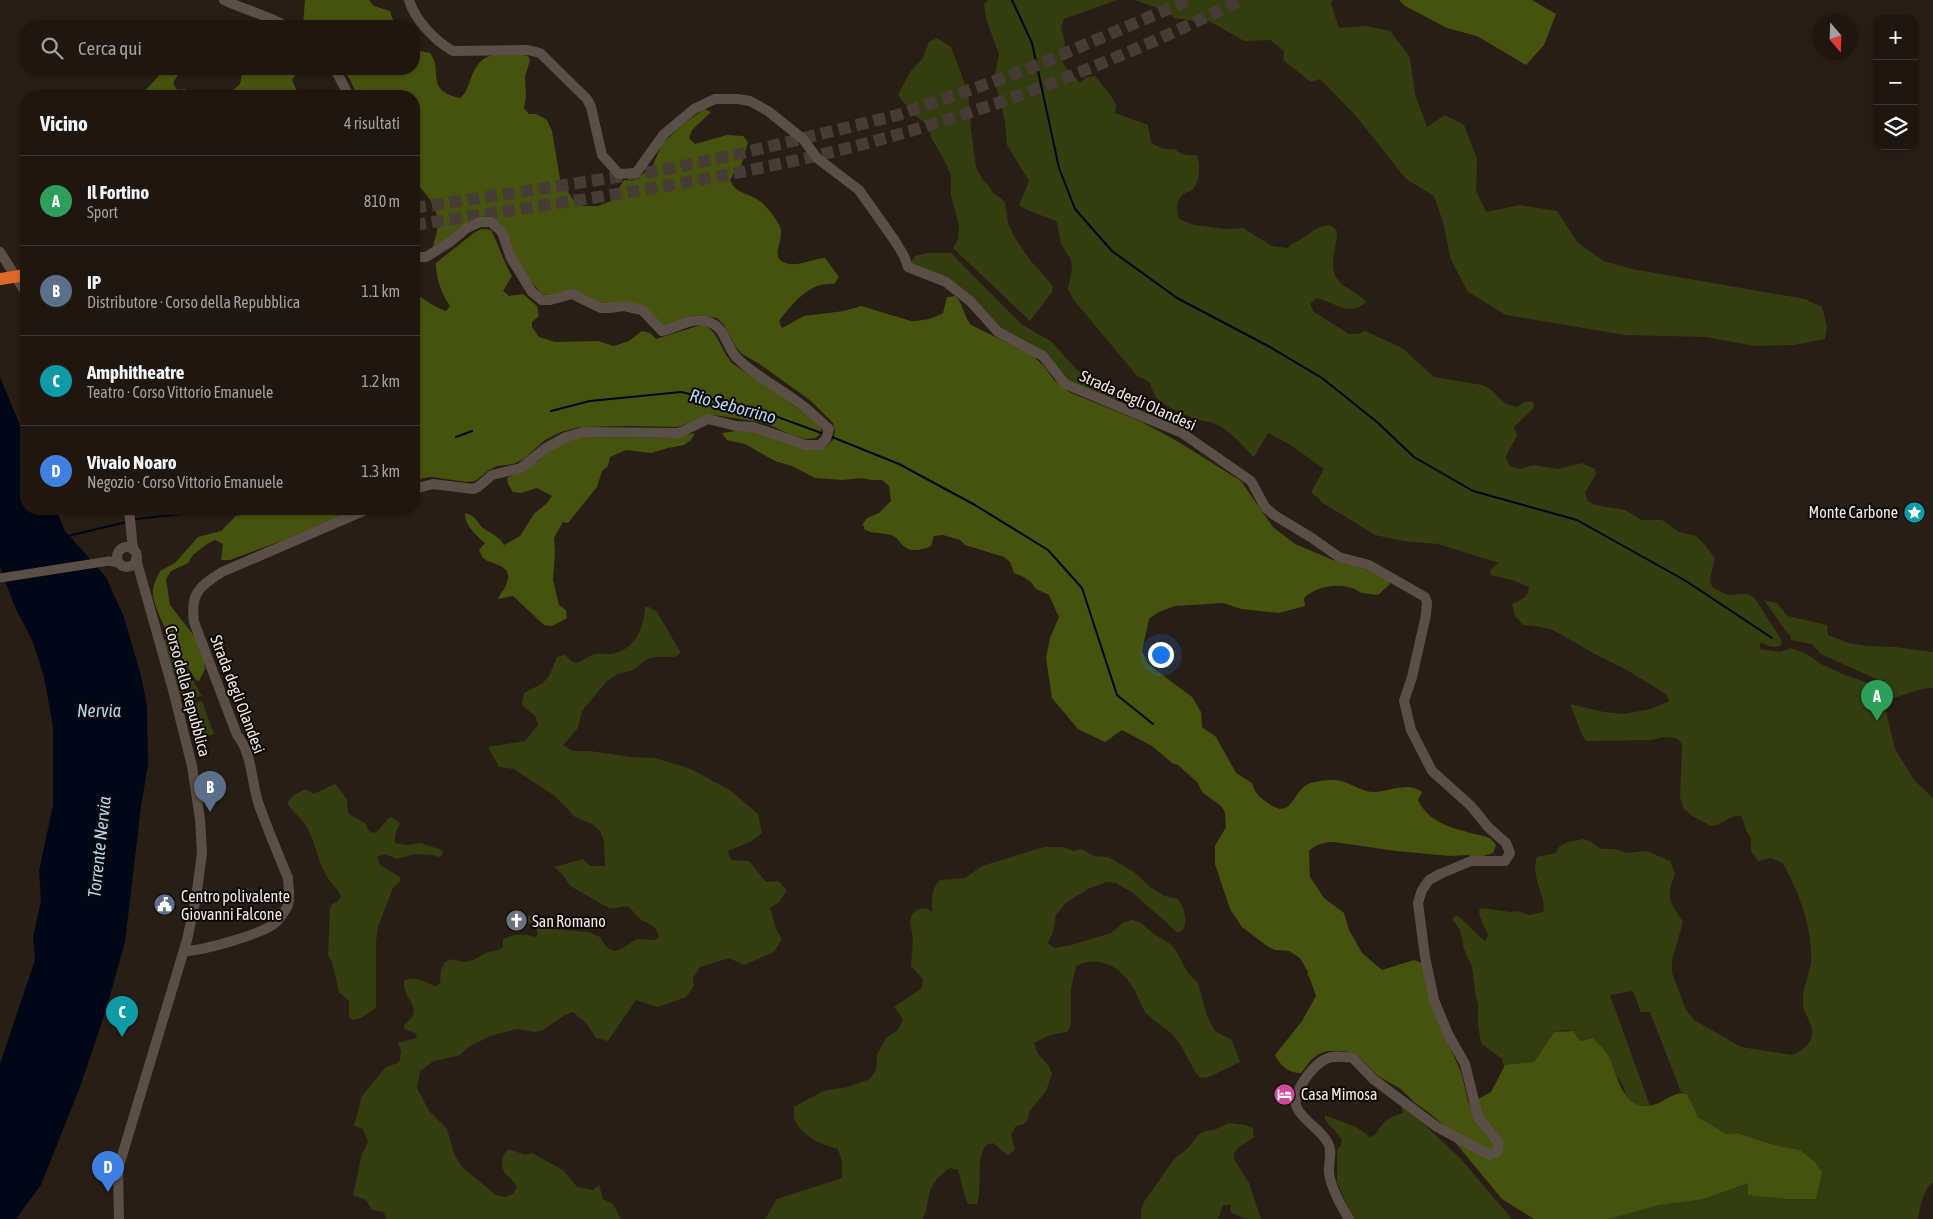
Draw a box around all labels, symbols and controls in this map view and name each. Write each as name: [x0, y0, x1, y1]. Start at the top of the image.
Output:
north arrow: [1813, 15, 1858, 60]
map controls: [1873, 15, 1918, 150]
button: +: [1873, 15, 1918, 60]
search box: [20, 20, 420, 75]
icon: search: [38, 34, 66, 62]
text: Cerca qui: [78, 37, 142, 59]
button: −: [1873, 60, 1918, 105]
button: layers: [1873, 105, 1918, 150]
text: Vicino: [40, 111, 88, 135]
text: 4 risultati: [344, 114, 400, 132]
text: Il Fortino: [87, 181, 149, 203]
text: A: [52, 192, 60, 210]
text: 810 m: [364, 192, 400, 210]
text: Sport: [87, 203, 118, 221]
text: IP: [87, 271, 101, 293]
text: B: [52, 282, 60, 300]
text: 1.1 km: [361, 282, 400, 300]
text: Distributore · Corso della Repubblica: [87, 293, 300, 311]
text: Amphitheatre: [87, 361, 184, 383]
street label: Strada degli Olandesi: [1077, 366, 1199, 435]
text: C: [52, 372, 60, 390]
text: 1.2 km: [361, 372, 400, 390]
text: Teatro · Corso Vittorio Emanuele: [87, 383, 273, 401]
water label: Rio Seborrino: [687, 384, 779, 428]
text: Vivaio Noaro: [87, 451, 177, 473]
text: D: [52, 462, 60, 480]
text: 1.3 km: [361, 462, 400, 480]
text: Negozio · Corso Vittorio Emanuele: [87, 473, 283, 491]
place icon: Monte Carbone: [1902, 500, 1926, 524]
place label: Monte Carbone: [1809, 503, 1898, 521]
street label: Corso della Repubblica: [161, 624, 214, 759]
street label: Strada degli Olandesi: [206, 632, 269, 756]
your location: [1148, 642, 1174, 668]
pin: A: [1861, 680, 1893, 721]
water label: Nervia: [77, 700, 122, 721]
pin: B: [194, 771, 226, 812]
water label: Torrente Nervia: [83, 795, 115, 899]
place label: Centro polivalente Giovanni Falcone: [181, 887, 290, 923]
public building icon: Centro polivalente Giovanni Falcone: [153, 893, 177, 917]
church icon: San Romano: [504, 909, 528, 933]
place label: San Romano: [532, 912, 606, 930]
pin: C: [106, 996, 138, 1037]
hotel icon: Casa Mimosa: [1273, 1082, 1297, 1106]
place label: Casa Mimosa: [1301, 1085, 1377, 1103]
pin: D: [92, 1151, 124, 1192]

